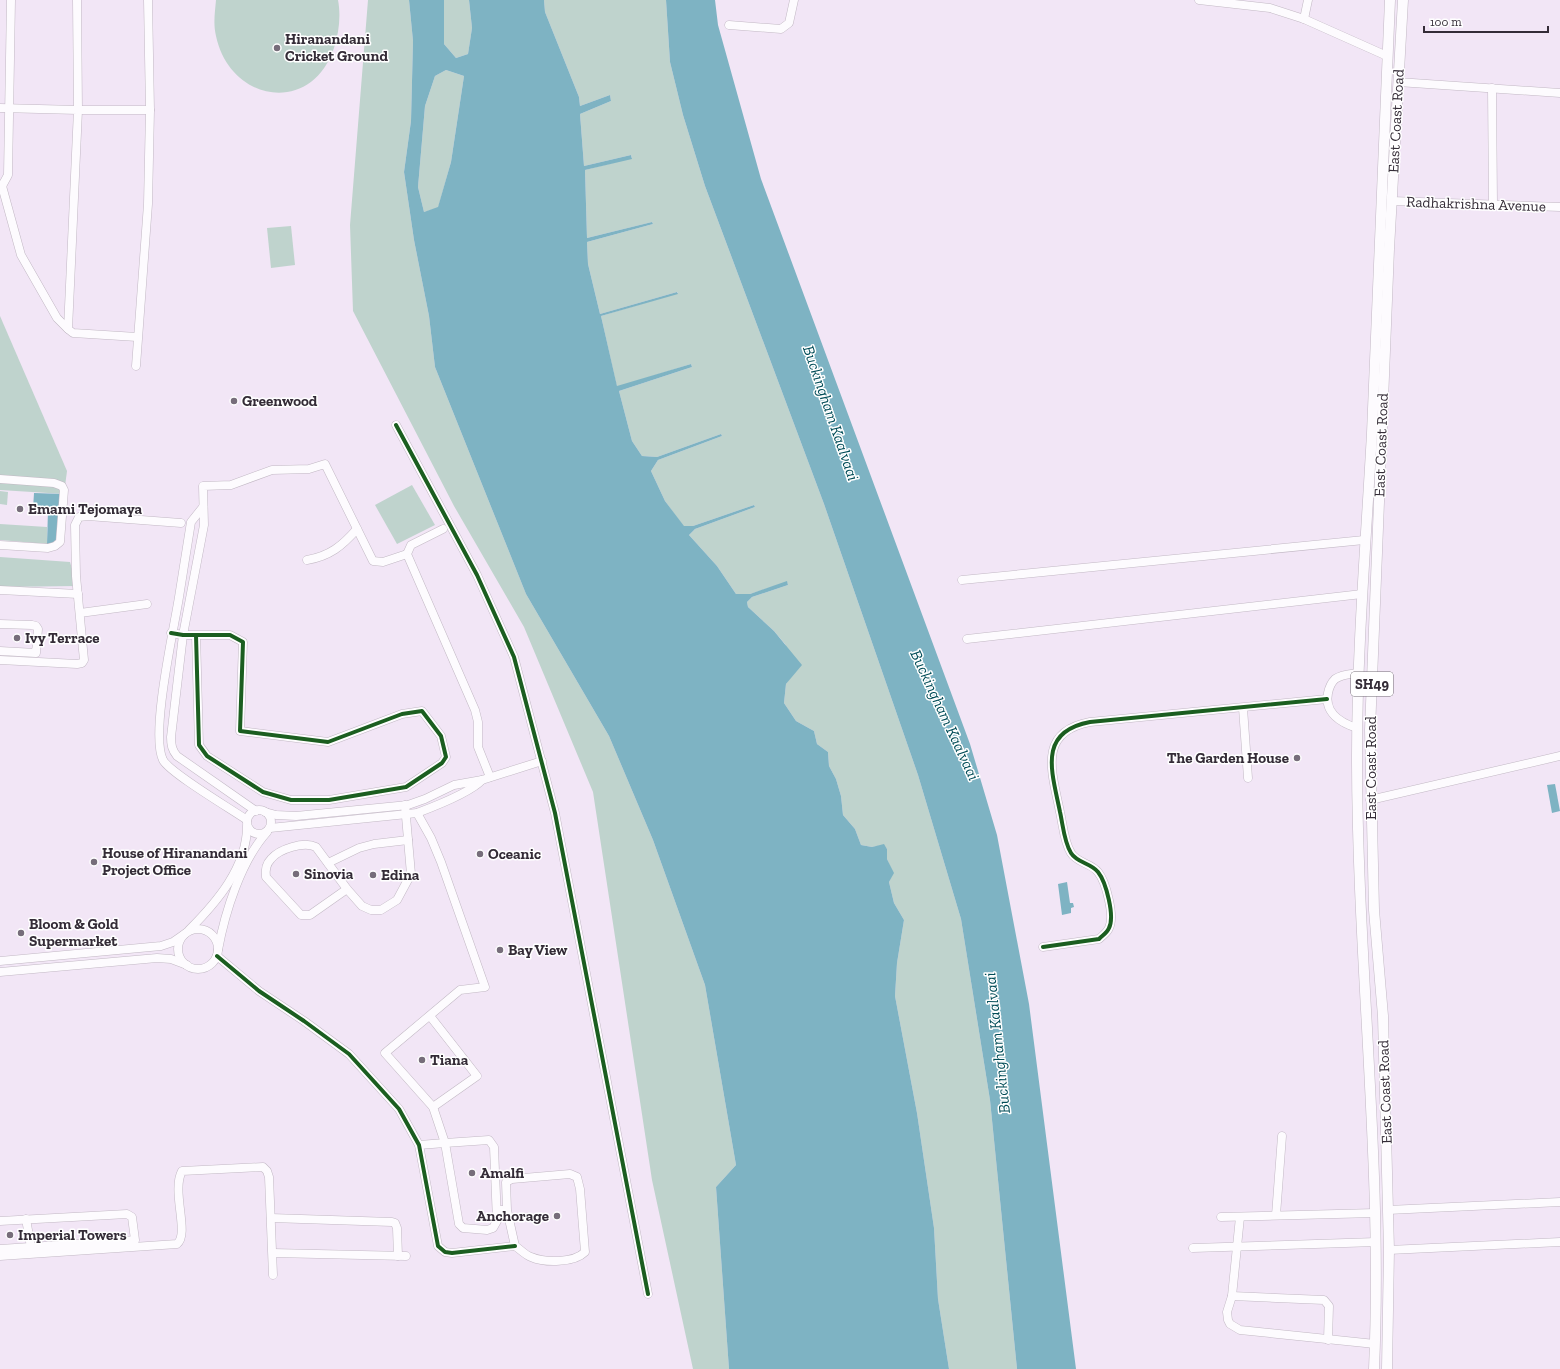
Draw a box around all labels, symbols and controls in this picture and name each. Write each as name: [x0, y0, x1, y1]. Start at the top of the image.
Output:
scale bar: [1424, 8, 1548, 34]
text: 100 m: [1430, 15, 1462, 29]
place label: Hiranandani Cricket Ground: [285, 30, 388, 65]
marker: Hiranandani Cricket Ground: [272, 43, 282, 53]
street label: East Coast Road: [1384, 68, 1408, 173]
street label: Radhakrishna Avenue: [1406, 193, 1546, 215]
water label: Buckingham Kaalvaai: [799, 343, 863, 483]
place label: Greenwood: [242, 392, 318, 410]
street label: East Coast Road: [1370, 392, 1392, 497]
marker: Greenwood: [229, 396, 239, 406]
place label: Emami Tejomaya: [28, 500, 143, 518]
marker: Emami Tejomaya: [15, 504, 25, 514]
place label: Ivy Terrace: [25, 629, 100, 647]
marker: Ivy Terrace: [12, 633, 22, 643]
water label: Buckingham Kaalvaai: [906, 647, 984, 783]
road number: SH49: [1351, 672, 1393, 696]
street label: East Coast Road: [1362, 715, 1380, 820]
place label: The Garden House: [1167, 749, 1289, 767]
marker: The Garden House: [1292, 753, 1302, 763]
place label: House of Hiranandani Project Office: [102, 844, 248, 879]
place label: Oceanic: [488, 845, 541, 863]
marker: Oceanic: [475, 849, 485, 859]
marker: House of Hiranandani Project Office: [89, 857, 99, 867]
place label: Sinovia: [304, 865, 354, 883]
place label: Edina: [381, 866, 420, 884]
marker: Sinovia: [291, 869, 301, 879]
marker: Edina: [368, 870, 378, 880]
place label: Bloom & Gold Supermarket: [29, 915, 119, 950]
marker: Bloom & Gold Supermarket: [16, 928, 26, 938]
place label: Bay View: [508, 941, 568, 959]
marker: Bay View: [495, 945, 505, 955]
water label: Buckingham Kaalvaai: [980, 971, 1014, 1115]
street label: East Coast Road: [1374, 1039, 1396, 1144]
place label: Tiana: [430, 1051, 469, 1069]
marker: Tiana: [417, 1055, 427, 1065]
place label: Amalfi: [480, 1164, 524, 1182]
marker: Amalfi: [467, 1168, 477, 1178]
place label: Anchorage: [476, 1207, 549, 1225]
marker: Anchorage: [552, 1211, 562, 1221]
place label: Imperial Towers: [18, 1226, 127, 1244]
marker: Imperial Towers: [5, 1230, 15, 1240]

